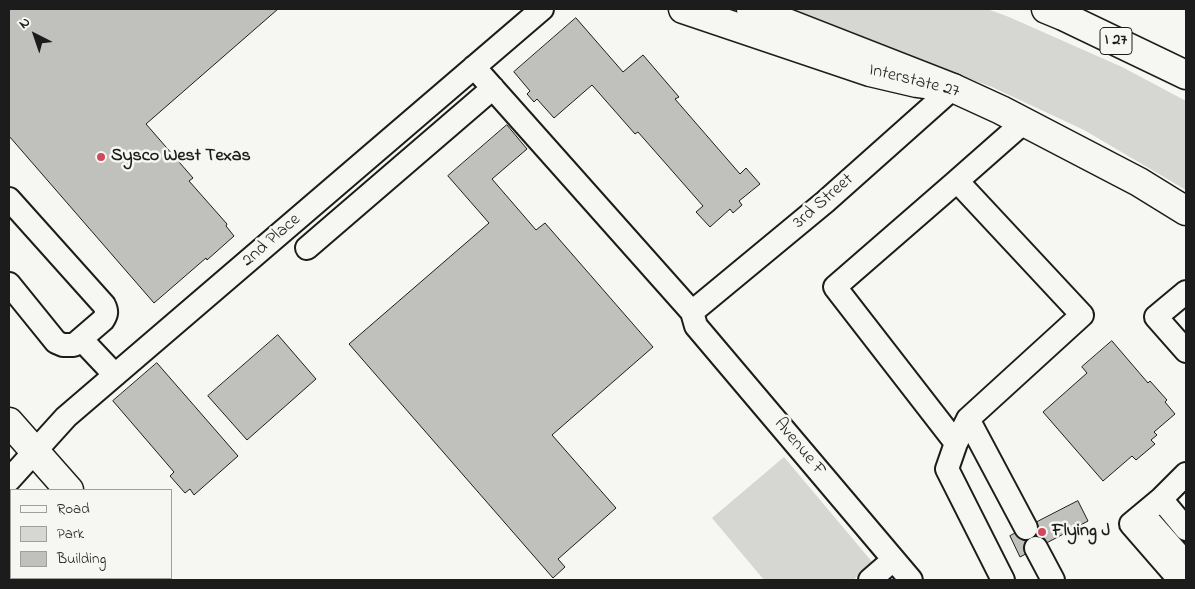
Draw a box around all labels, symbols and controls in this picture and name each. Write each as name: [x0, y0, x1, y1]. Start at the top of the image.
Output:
north arrow: [10, 10, 60, 60]
text: N: [14, 12, 35, 34]
road number: I 27: [1100, 27, 1132, 54]
street label: Interstate 27: [866, 60, 962, 104]
place label: Sysco West Texas: [111, 146, 251, 168]
marker: Sysco West Texas: [95, 151, 107, 163]
street label: 3rd Street: [789, 170, 859, 234]
street label: 2nd Place: [238, 210, 306, 272]
street label: Avenue F: [768, 414, 830, 482]
legend: [10, 489, 172, 579]
text: Road: [57, 498, 90, 520]
place label: Flying J: [1052, 521, 1110, 543]
text: Park: [57, 523, 84, 545]
marker: Flying J: [1036, 526, 1048, 538]
text: Building: [57, 548, 106, 570]

